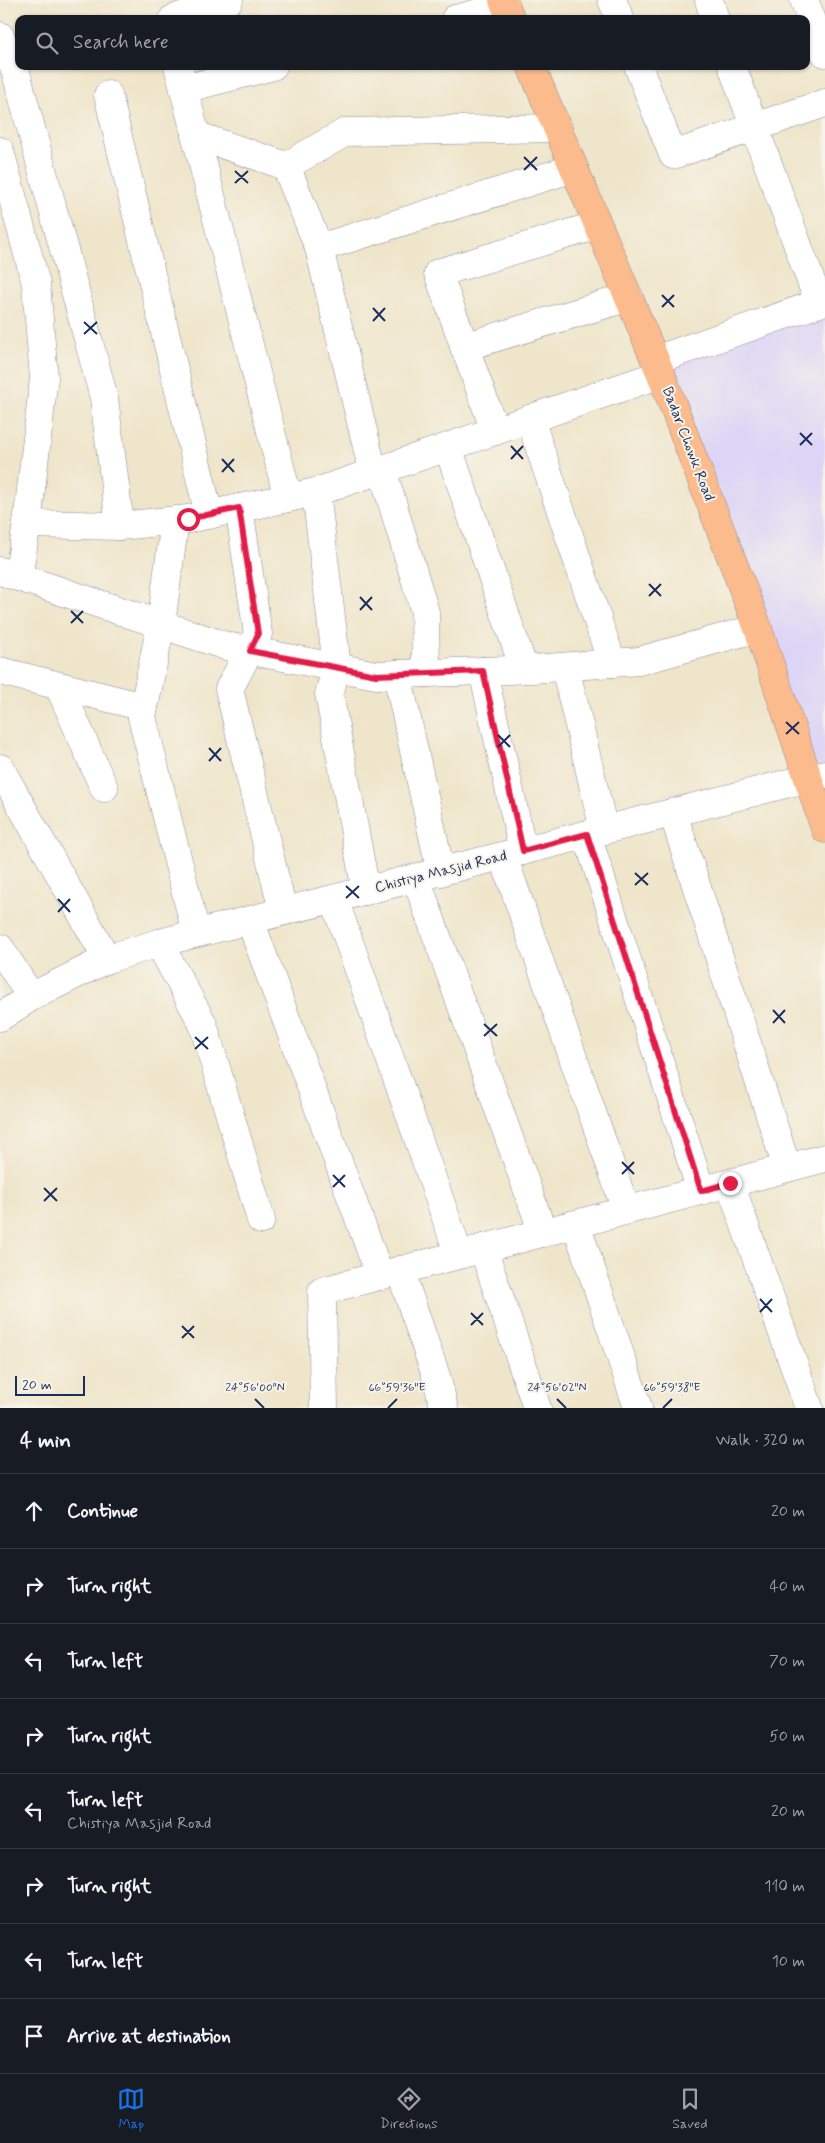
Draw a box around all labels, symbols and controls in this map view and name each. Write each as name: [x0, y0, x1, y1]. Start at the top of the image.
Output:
search box: [15, 15, 810, 70]
icon: search: [33, 29, 61, 57]
text: Search here: [73, 30, 169, 55]
street label: Badar Chowk Road: [657, 384, 719, 504]
route start: [177, 508, 200, 531]
street label: Chistiya Masjid Road: [373, 846, 509, 898]
route end: [719, 1172, 742, 1195]
scale bar: [15, 1373, 85, 1396]
text: 20 m: [22, 1376, 52, 1394]
text: 24°56'00"N: [225, 1380, 285, 1396]
text: 66°59'36"E: [368, 1380, 426, 1396]
text: 24°56'02"N: [527, 1380, 587, 1396]
text: 66°59'38"E: [643, 1380, 701, 1396]
text: 4 min: [20, 1427, 71, 1455]
text: Walk · 320 m: [716, 1430, 805, 1451]
icon: ahead: [20, 1497, 48, 1525]
text: Continue: [67, 1499, 138, 1524]
text: 20 m: [771, 1501, 805, 1522]
icon: right: [20, 1572, 48, 1600]
text: Turn right: [67, 1574, 151, 1599]
text: 40 m: [769, 1576, 805, 1597]
icon: left: [20, 1647, 48, 1675]
text: Turn left: [67, 1649, 143, 1674]
text: 70 m: [769, 1651, 805, 1672]
icon: right: [20, 1722, 48, 1750]
text: Turn right: [67, 1724, 151, 1749]
text: 50 m: [769, 1726, 805, 1747]
text: Turn left: [67, 1788, 143, 1813]
icon: left: [20, 1797, 48, 1825]
text: 20 m: [771, 1801, 805, 1822]
text: Chistiya Masjid Road: [67, 1813, 211, 1834]
icon: right: [20, 1872, 48, 1900]
text: Turn right: [67, 1874, 151, 1899]
text: 110 m: [764, 1876, 805, 1897]
icon: left: [20, 1947, 48, 1975]
text: Turn left: [67, 1949, 143, 1974]
text: 10 m: [772, 1951, 805, 1972]
icon: arrive: [20, 2022, 48, 2050]
text: Arrive at destination: [67, 2024, 231, 2049]
tab: Map: [117, 2085, 145, 2133]
tab: Directions: [380, 2085, 438, 2133]
tab: Saved: [672, 2085, 708, 2133]

